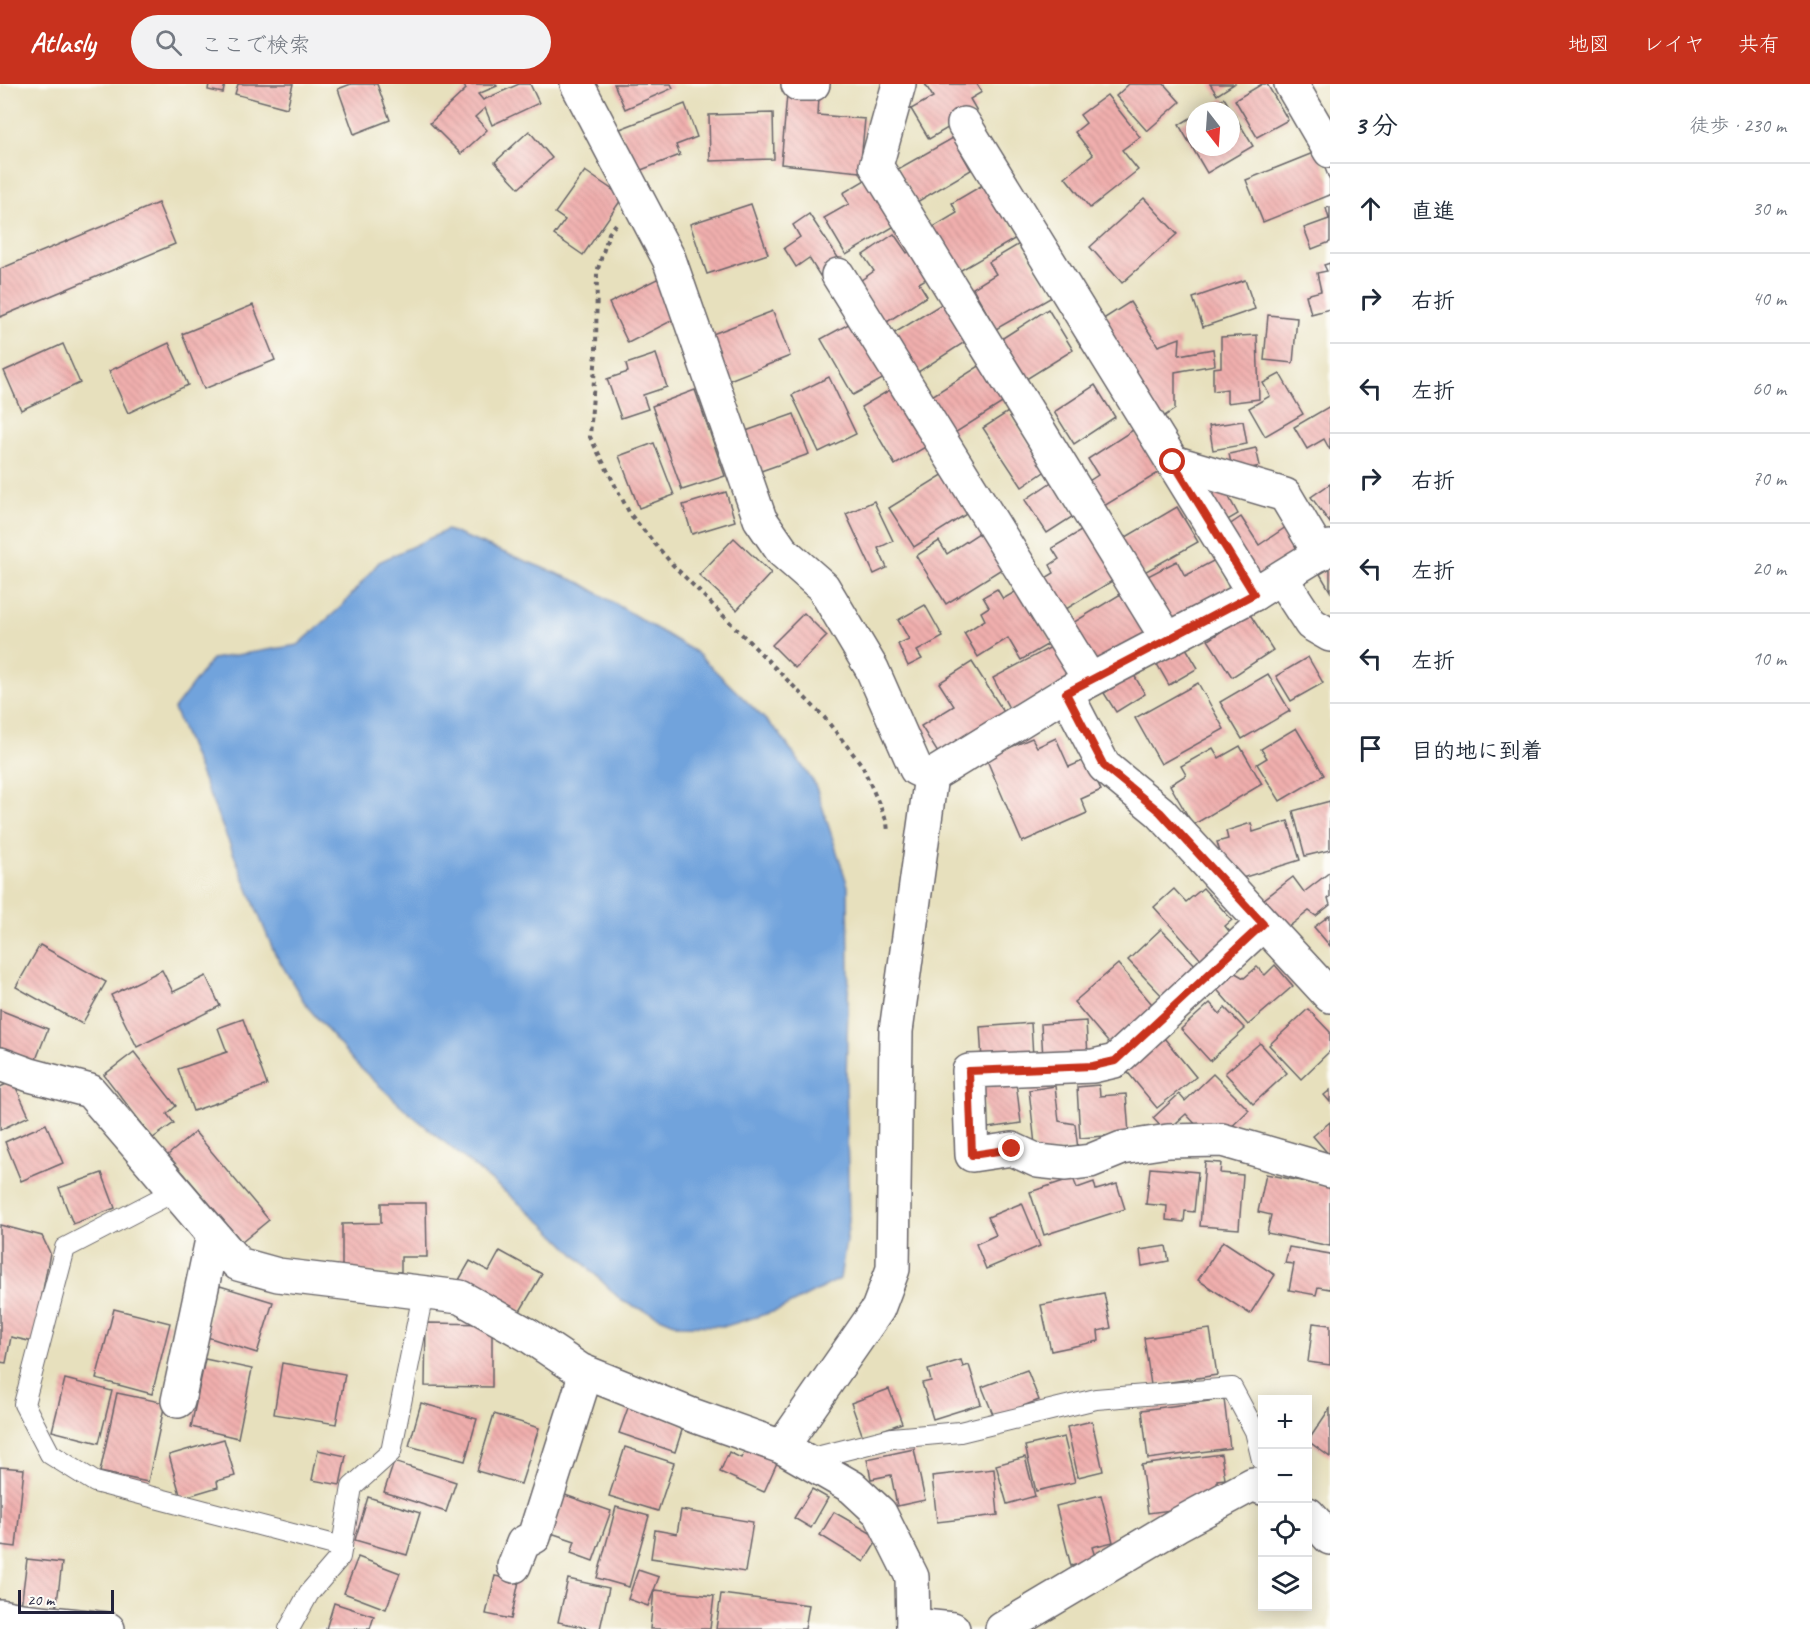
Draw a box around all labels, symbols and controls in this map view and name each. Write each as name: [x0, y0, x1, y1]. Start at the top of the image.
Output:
search box: [131, 15, 551, 69]
text: Atlasly: [30, 25, 95, 60]
icon: search: [152, 26, 185, 59]
text: ここで検索: [200, 31, 310, 59]
text: 地図: [1568, 31, 1610, 57]
text: レイヤ: [1643, 31, 1705, 57]
text: 共有: [1738, 31, 1780, 57]
north arrow: [1186, 102, 1240, 156]
text: 3 分: [1354, 109, 1398, 142]
text: 徒歩 · 230 m: [1690, 113, 1786, 138]
icon: ahead: [1354, 192, 1387, 225]
text: 30 m: [1752, 196, 1786, 221]
text: 直進: [1411, 197, 1455, 225]
icon: right: [1354, 282, 1387, 315]
text: 40 m: [1752, 286, 1786, 311]
text: 右折: [1411, 287, 1455, 315]
icon: left: [1354, 372, 1387, 405]
text: 60 m: [1752, 376, 1786, 401]
text: 左折: [1411, 377, 1455, 405]
route start: [1159, 448, 1185, 474]
icon: right: [1354, 462, 1387, 495]
text: 70 m: [1752, 466, 1786, 491]
text: 右折: [1411, 467, 1455, 495]
icon: left: [1354, 552, 1387, 585]
text: 20 m: [1752, 556, 1786, 581]
text: 左折: [1411, 557, 1455, 585]
icon: left: [1354, 642, 1387, 675]
text: 10 m: [1752, 646, 1786, 671]
text: 左折: [1411, 647, 1455, 675]
icon: arrive: [1354, 732, 1387, 765]
text: 目的地に到着: [1411, 737, 1543, 765]
route end: [998, 1135, 1024, 1161]
map controls: [1258, 1395, 1312, 1611]
button: +: [1258, 1395, 1312, 1449]
button: −: [1258, 1449, 1312, 1503]
button: locate: [1258, 1503, 1312, 1557]
button: layers: [1258, 1557, 1312, 1611]
scale bar: [18, 1587, 114, 1614]
text: 20 m: [27, 1590, 54, 1610]

